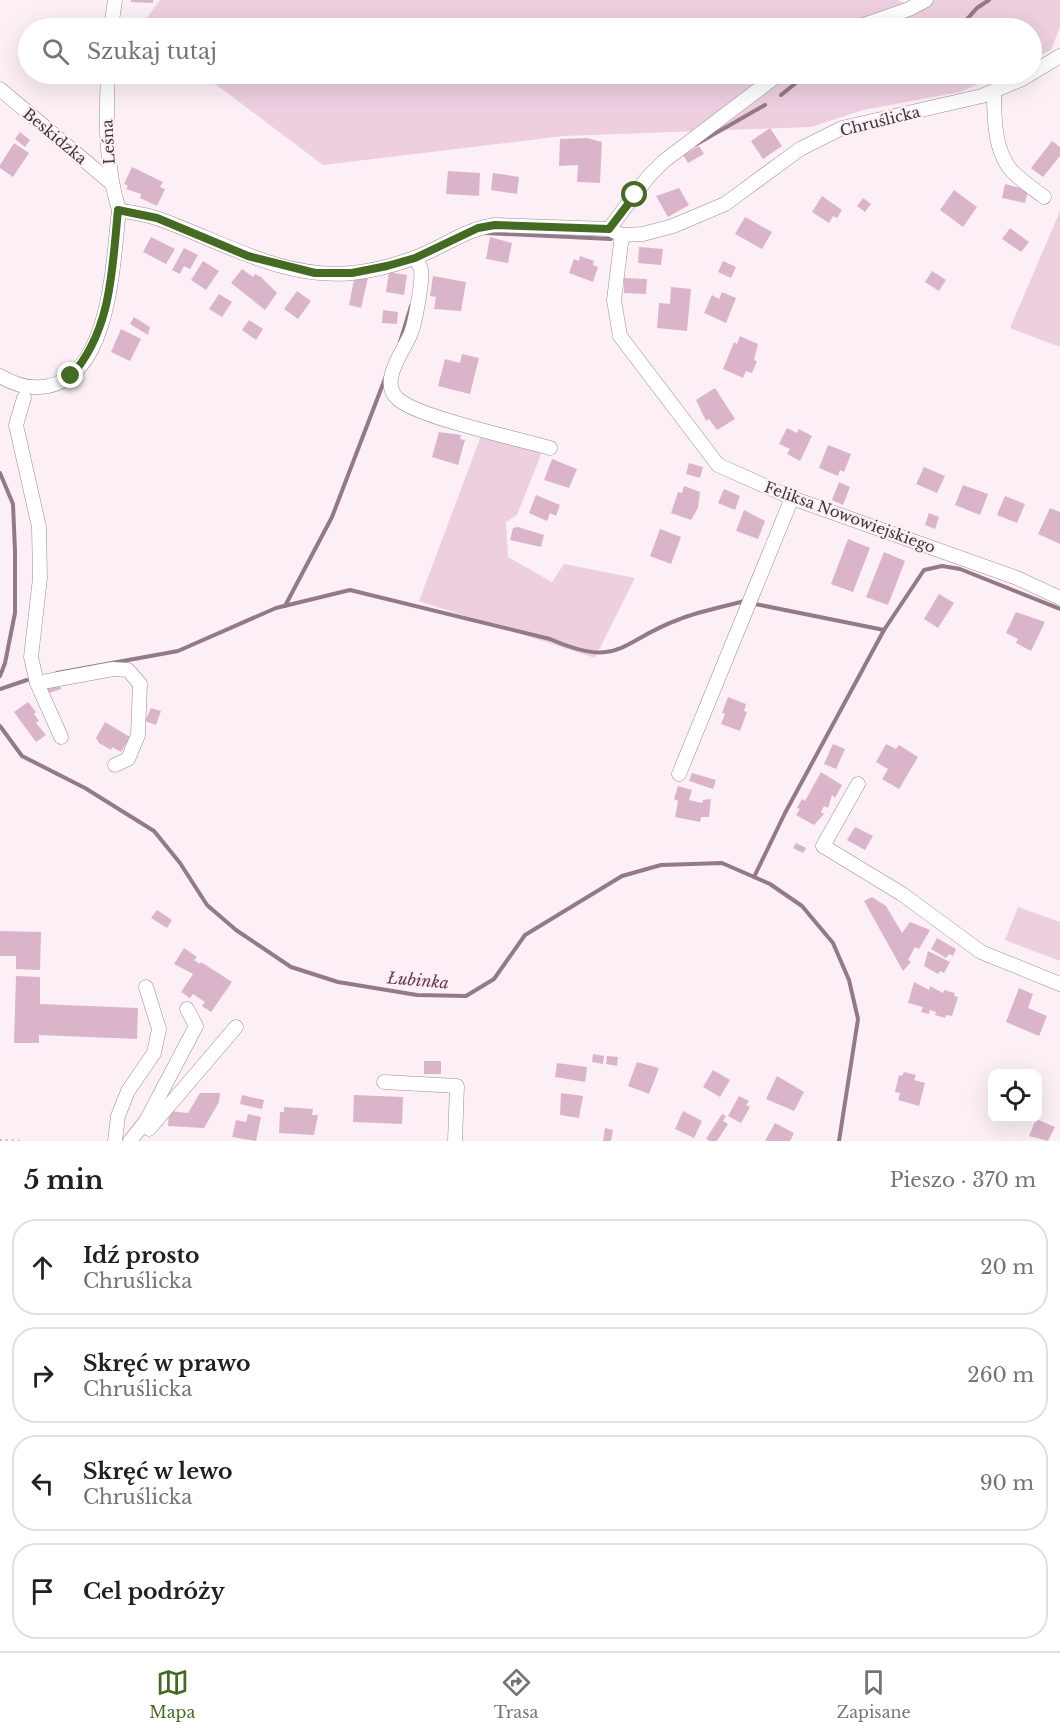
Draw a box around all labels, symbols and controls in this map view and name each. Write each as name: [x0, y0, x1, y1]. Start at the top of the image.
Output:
search box: [18, 18, 1042, 84]
icon: search: [39, 35, 72, 68]
text: Szukaj tutaj: [87, 38, 217, 65]
street label: Chruślicka: [838, 102, 923, 140]
street label: Beskidzka: [19, 104, 91, 169]
street label: Leśna: [97, 118, 119, 165]
route start: [621, 181, 647, 207]
route end: [57, 362, 83, 388]
street label: Feliksa Nowowiejskiego: [762, 477, 938, 557]
water label: Łubinka: [385, 967, 450, 993]
map controls: [988, 1069, 1042, 1123]
button: locate: [988, 1069, 1042, 1123]
text: 5 min: [24, 1164, 103, 1196]
text: Pieszo · 370 m: [890, 1168, 1036, 1192]
text: Idź prosto: [83, 1242, 199, 1269]
icon: ahead: [26, 1251, 59, 1284]
text: 20 m: [980, 1255, 1034, 1279]
text: Chruślicka: [83, 1269, 192, 1293]
text: Skręć w prawo: [83, 1350, 250, 1377]
icon: right: [26, 1359, 59, 1392]
text: 260 m: [967, 1363, 1034, 1387]
text: Chruślicka: [83, 1377, 192, 1401]
text: Skręć w lewo: [83, 1458, 232, 1485]
icon: left: [26, 1467, 59, 1500]
text: 90 m: [980, 1471, 1034, 1495]
text: Chruślicka: [83, 1485, 192, 1509]
icon: arrive: [26, 1575, 59, 1608]
text: Cel podróży: [83, 1578, 225, 1605]
tab: Mapa: [149, 1666, 195, 1722]
tab: Trasa: [494, 1666, 538, 1722]
tab: Zapisane: [837, 1666, 911, 1722]

